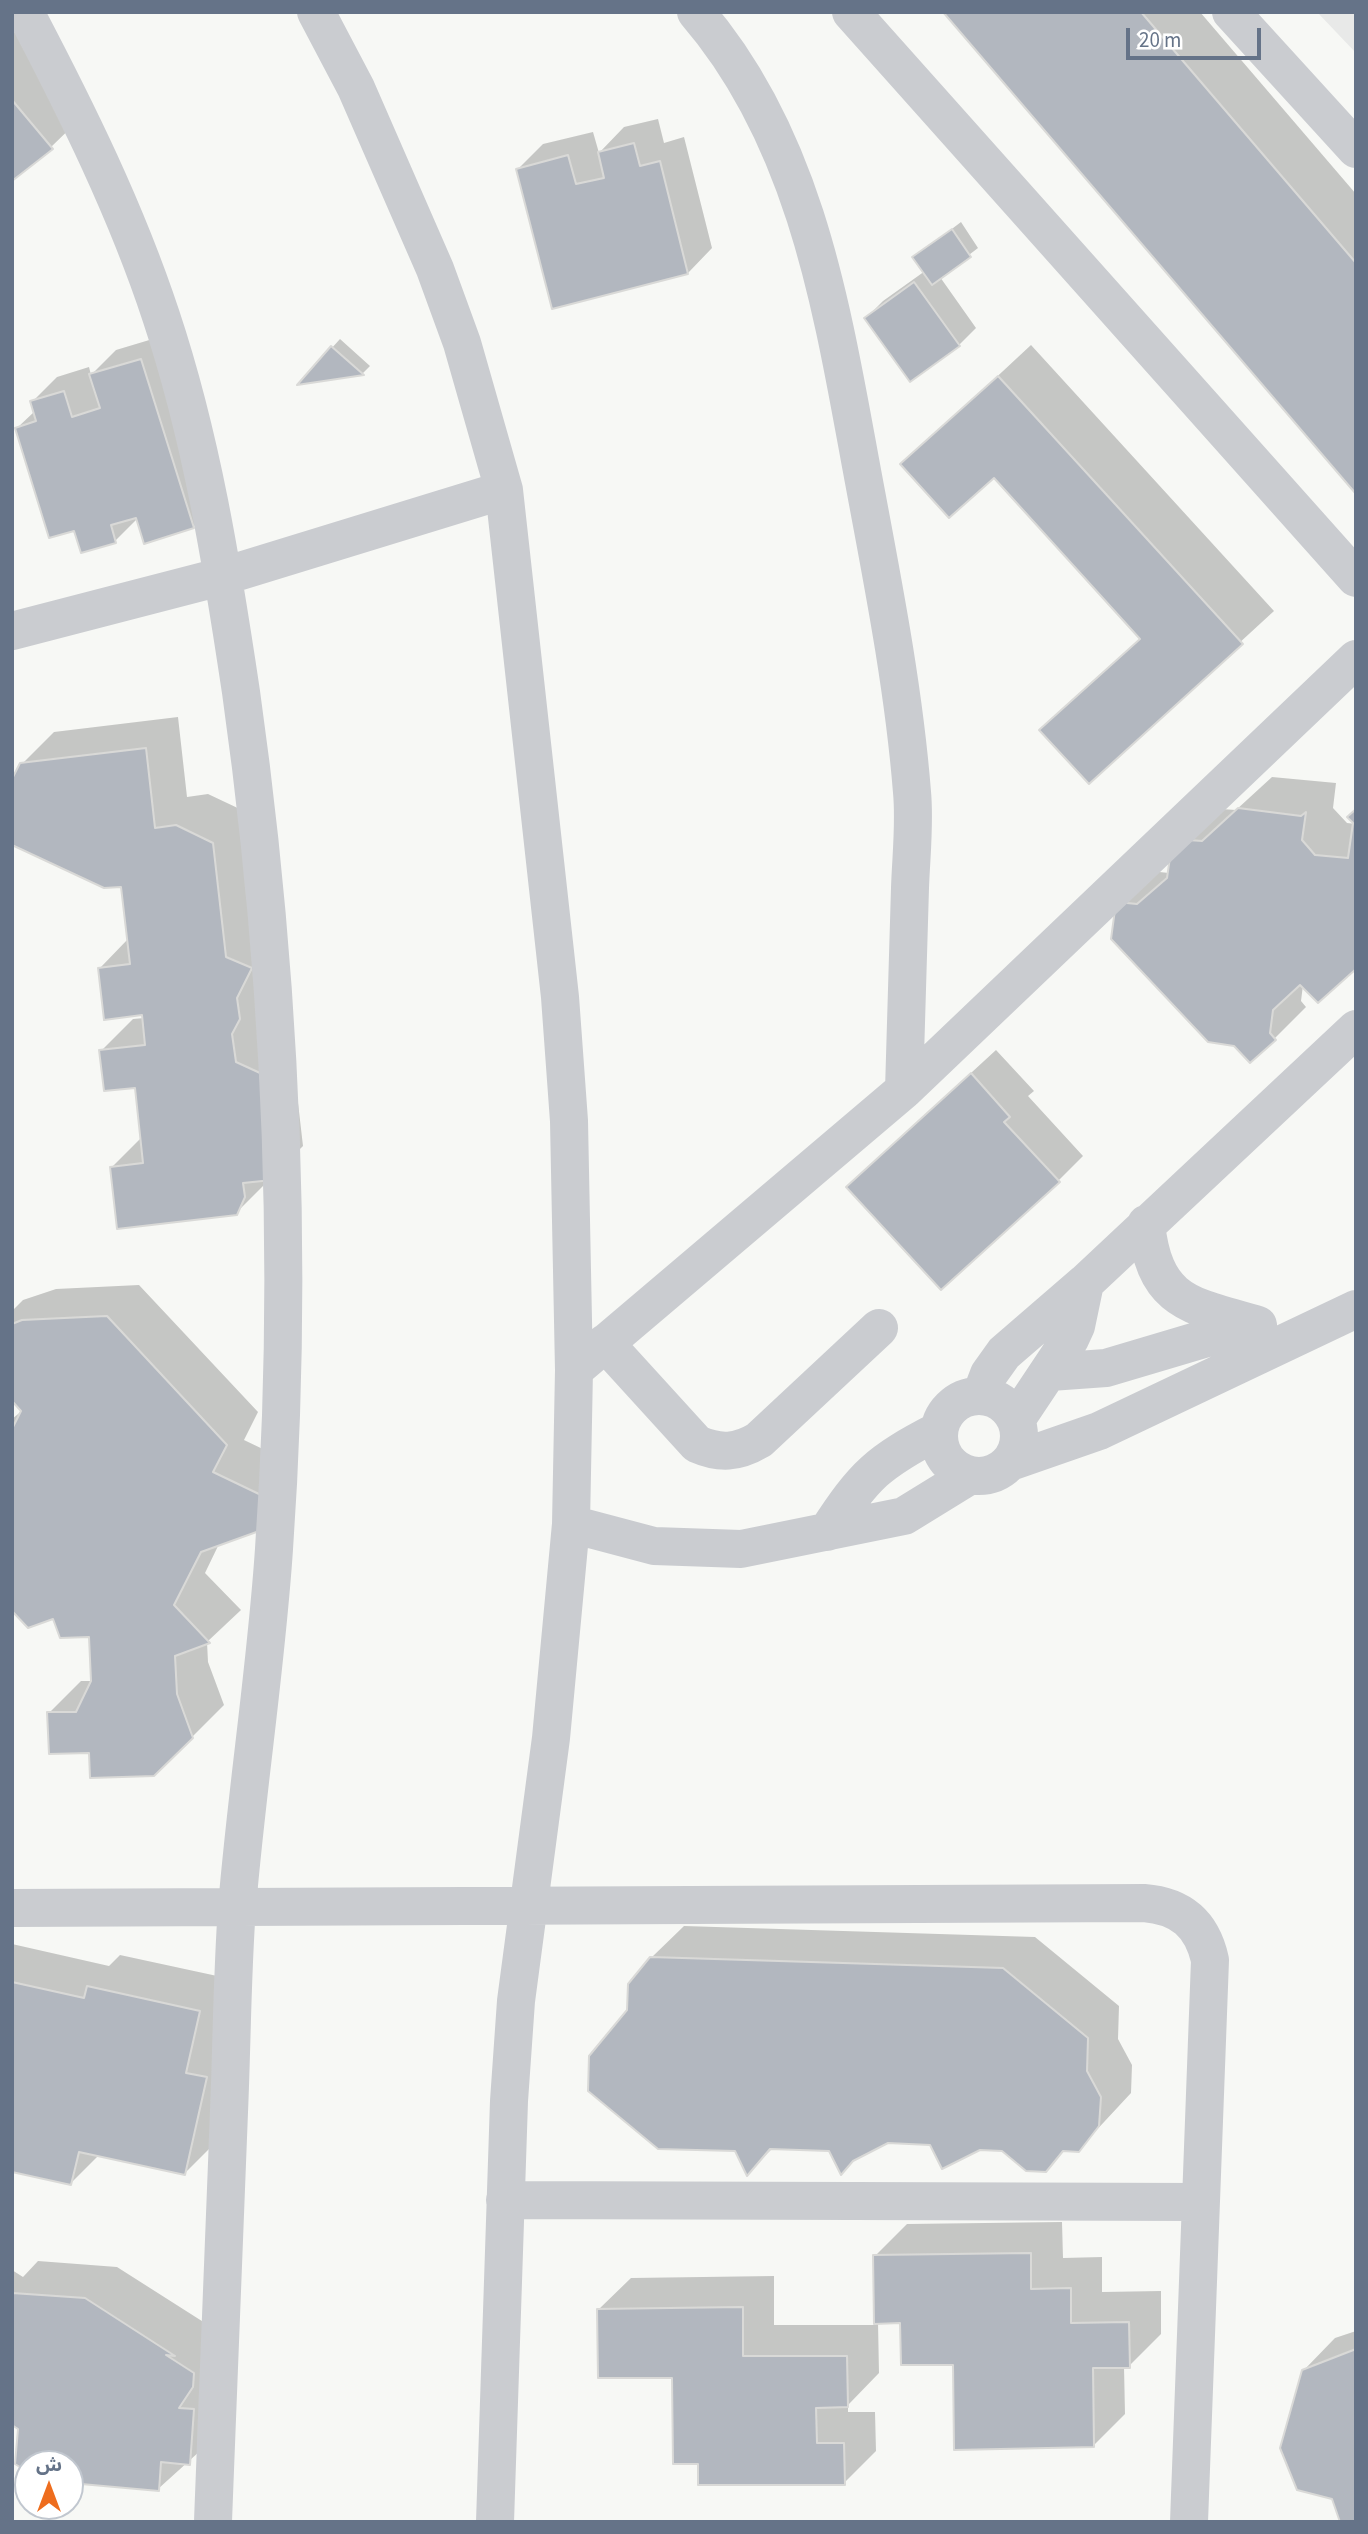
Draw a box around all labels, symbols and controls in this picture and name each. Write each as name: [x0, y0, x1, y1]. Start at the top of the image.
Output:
scale bar: [1130, 14, 1265, 58]
text: 20 m: [1139, 25, 1181, 55]
north arrow: [14, 2450, 84, 2520]
text: ش: [36, 2452, 62, 2479]

